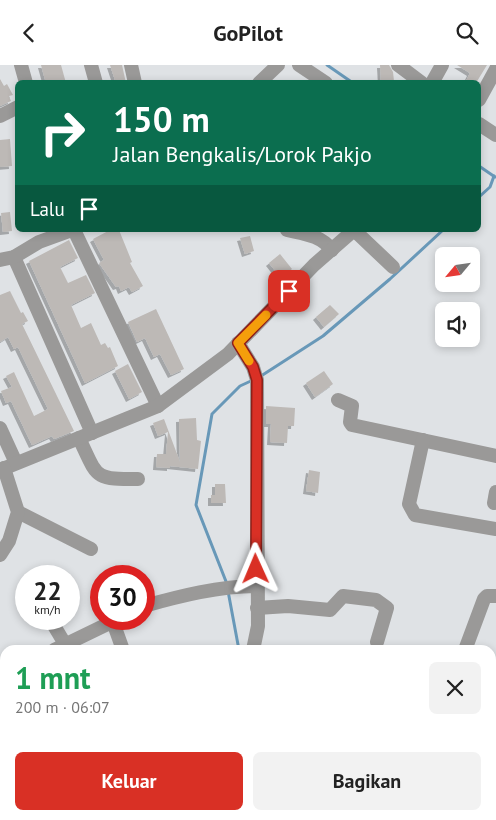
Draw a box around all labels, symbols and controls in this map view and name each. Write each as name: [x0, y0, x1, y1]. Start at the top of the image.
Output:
icon: back: [15, 19, 43, 47]
text: GoPilot: [213, 19, 283, 47]
icon: search: [453, 19, 481, 47]
text: 150 m: [113, 96, 210, 142]
icon: right: [30, 100, 95, 165]
text: Jalan Bengkalis/Lorok Pakjo: [113, 140, 372, 168]
icon: arrive: [75, 195, 103, 223]
text: Lalu: [30, 197, 65, 221]
north arrow: [435, 247, 480, 293]
map controls: [435, 247, 480, 347]
pin: [268, 270, 310, 312]
icon: arrive: [275, 277, 303, 305]
button: sound: [435, 302, 480, 347]
position arrow: [229, 542, 281, 594]
speed limit sign: 30: [90, 565, 155, 630]
text: 22: [33, 575, 62, 607]
text: km/h: [34, 602, 61, 617]
text: 1 mnt: [15, 658, 91, 697]
button: close: [429, 662, 481, 714]
text: 200 m · 06:07: [15, 697, 110, 717]
button: Keluar: [15, 752, 243, 810]
button: Bagikan: [253, 752, 481, 810]

